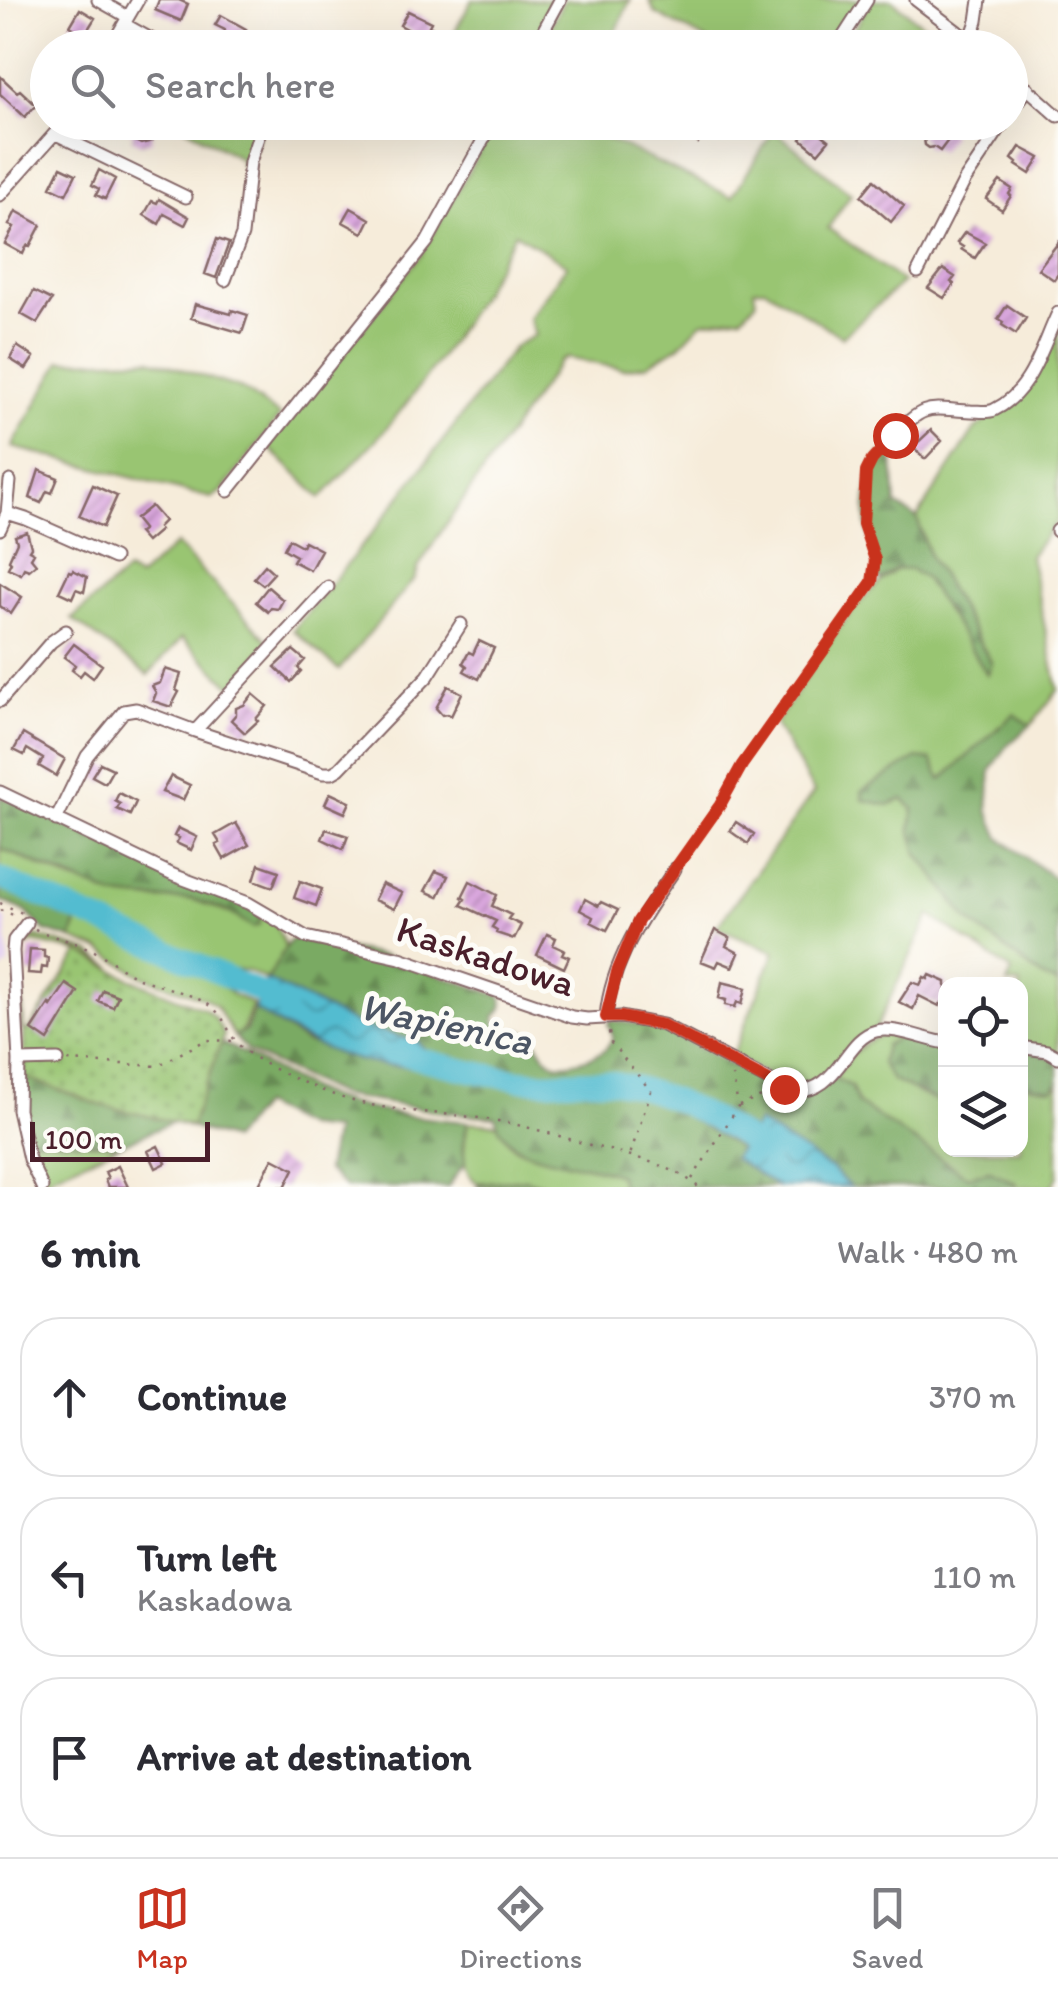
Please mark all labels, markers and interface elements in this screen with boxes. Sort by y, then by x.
search box [30,30,1028,140]
icon: search [65,58,120,113]
text: Search here [145,62,336,108]
route start [873,413,919,459]
street label: Kaskadowa [391,906,581,1006]
map controls [938,977,1028,1157]
button: locate [938,977,1028,1067]
water label: Wapienica [356,981,538,1065]
route end [762,1067,808,1113]
button: layers [938,1067,1028,1157]
scale bar [30,1117,210,1162]
text: 100 m [45,1122,122,1156]
text: 6 min [40,1227,140,1278]
text: Walk · 480 m [837,1233,1018,1271]
icon: ahead [42,1370,97,1425]
text: Continue [137,1374,287,1420]
text: 370 m [929,1378,1016,1416]
text: Turn left [137,1535,277,1581]
icon: left [42,1550,97,1605]
text: 110 m [932,1558,1016,1596]
text: Kaskadowa [137,1581,292,1619]
icon: arrive [42,1730,97,1785]
text: Arrive at destination [137,1734,472,1780]
tab: Map [135,1881,190,1975]
tab: Directions [459,1881,582,1975]
tab: Saved [852,1881,923,1975]

